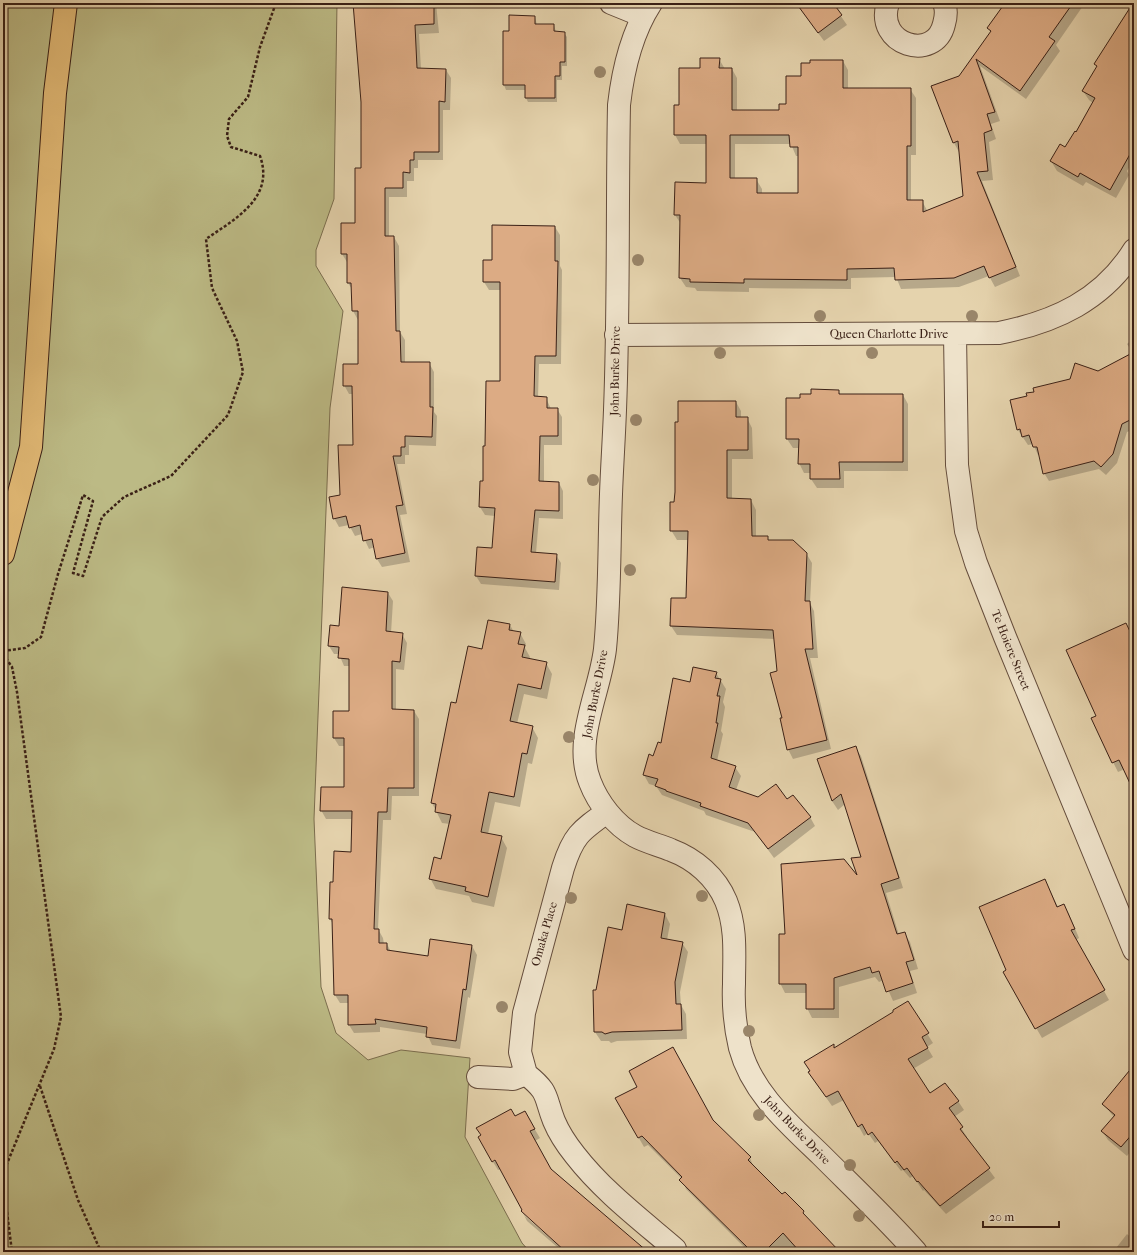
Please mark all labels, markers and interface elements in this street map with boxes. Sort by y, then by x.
street label: John Burke Drive [607,326,623,417]
street label: Queen Charlotte Drive [830,327,948,341]
street label: Te Hoiere Street [988,608,1034,693]
street label: John Burke Drive [579,648,610,740]
street label: Omaka Place [528,900,560,968]
street label: John Burke Drive [760,1092,833,1167]
scale bar [983,1203,1059,1229]
text: 20 m [989,1210,1014,1224]

